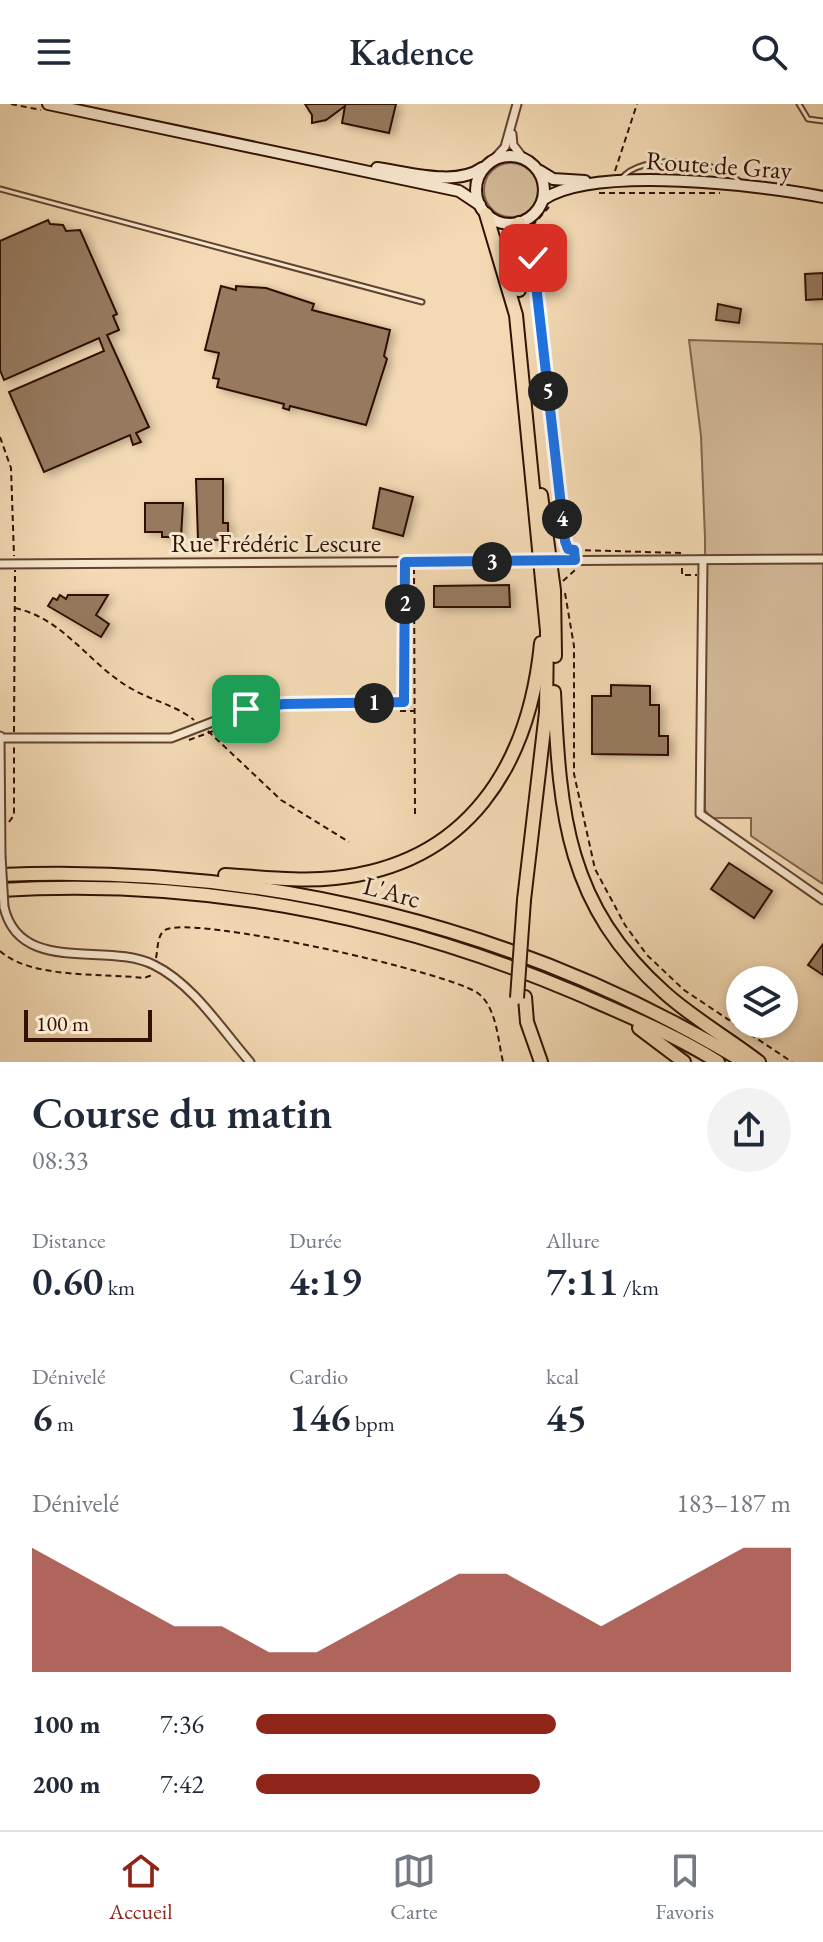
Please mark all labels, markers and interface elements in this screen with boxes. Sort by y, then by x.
text: Kadence [349,29,474,76]
icon: menu [32,30,76,74]
icon: search [747,30,791,74]
street label: Route de Gray [645,143,794,187]
pin [499,224,567,292]
icon: check [511,236,555,280]
pin: 5 [528,371,568,411]
text: 5 [542,376,554,405]
pin: 4 [542,499,582,539]
text: 4 [556,504,568,533]
street label: Rue Frédéric Lescure [171,526,381,560]
pin: 3 [472,542,512,582]
text: 3 [486,547,498,576]
pin: 2 [385,584,425,624]
text: 2 [399,589,411,618]
pin [212,675,280,743]
pin: 1 [354,683,394,723]
icon: arrive [224,687,268,731]
text: 1 [368,688,380,717]
street label: L'Arc [360,868,424,916]
map controls [726,966,798,1038]
button: layers [726,966,798,1038]
scale bar [24,1006,152,1042]
text: 100 m [36,1009,89,1038]
text: Course du matin [32,1084,333,1141]
button: share [707,1088,791,1172]
text: 08:33 [32,1143,88,1177]
text: Distance [32,1226,105,1255]
text: Durée [289,1226,341,1255]
text: Allure [546,1226,599,1255]
text: 0.60 [32,1255,103,1307]
text: 4:19 [289,1255,361,1307]
text: 7:11 [546,1255,618,1307]
text: km [103,1273,135,1302]
text: /km [618,1273,659,1302]
text: Dénivelé [32,1362,106,1391]
text: Cardio [289,1362,348,1391]
text: kcal [546,1362,579,1391]
text: 6 [32,1391,53,1443]
text: 146 [289,1391,351,1443]
text: 45 [546,1391,587,1443]
text: m [53,1409,74,1438]
text: bpm [351,1409,395,1438]
text: Dénivelé [32,1486,119,1520]
text: 183–187 m [676,1486,791,1520]
text: 100 m [32,1707,100,1741]
text: 7:36 [160,1707,204,1741]
text: 200 m [32,1767,100,1801]
text: 7:42 [160,1767,204,1801]
tab: Accueil [109,1849,172,1926]
tab: Carte [390,1849,438,1926]
tab: Favoris [655,1849,714,1926]

